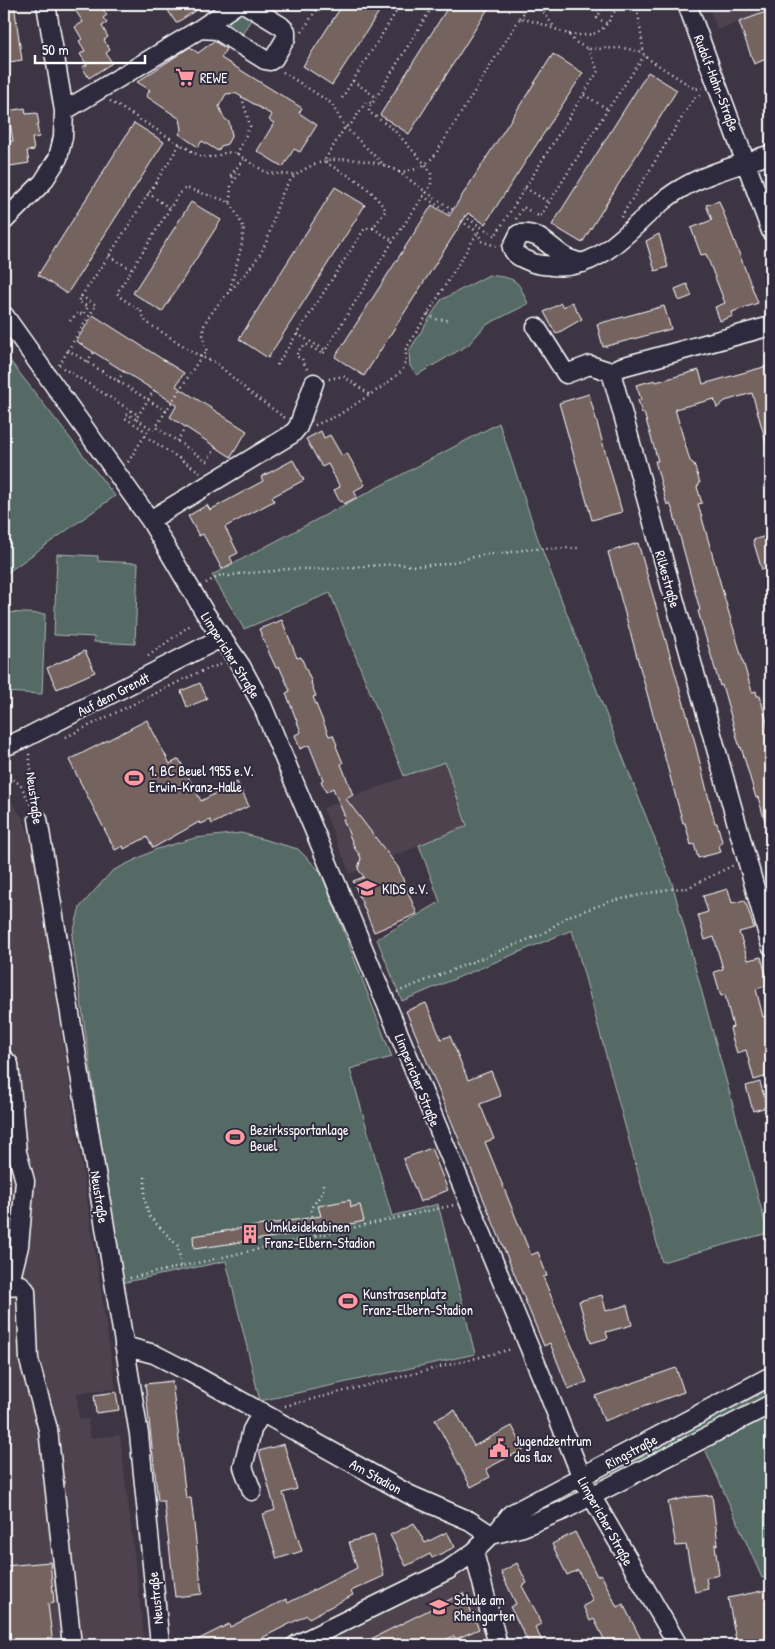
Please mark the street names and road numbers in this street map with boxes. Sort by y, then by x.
street label: Rudolf-Hahn-Straße [689,32,744,135]
street label: Rilkestraße [650,548,685,610]
street label: Limpericher Straße [196,608,265,703]
street label: Auf dem Grendt [74,668,153,720]
street label: Neustraße [21,771,48,826]
street label: Limpericher Straße [390,1031,445,1130]
street label: Neustraße [86,1169,114,1225]
street label: Ringstraße [602,1429,661,1473]
street label: Am Stadion [347,1454,405,1498]
street label: Limpericher Straße [573,1473,638,1570]
street label: Neustraße [143,1570,168,1625]

